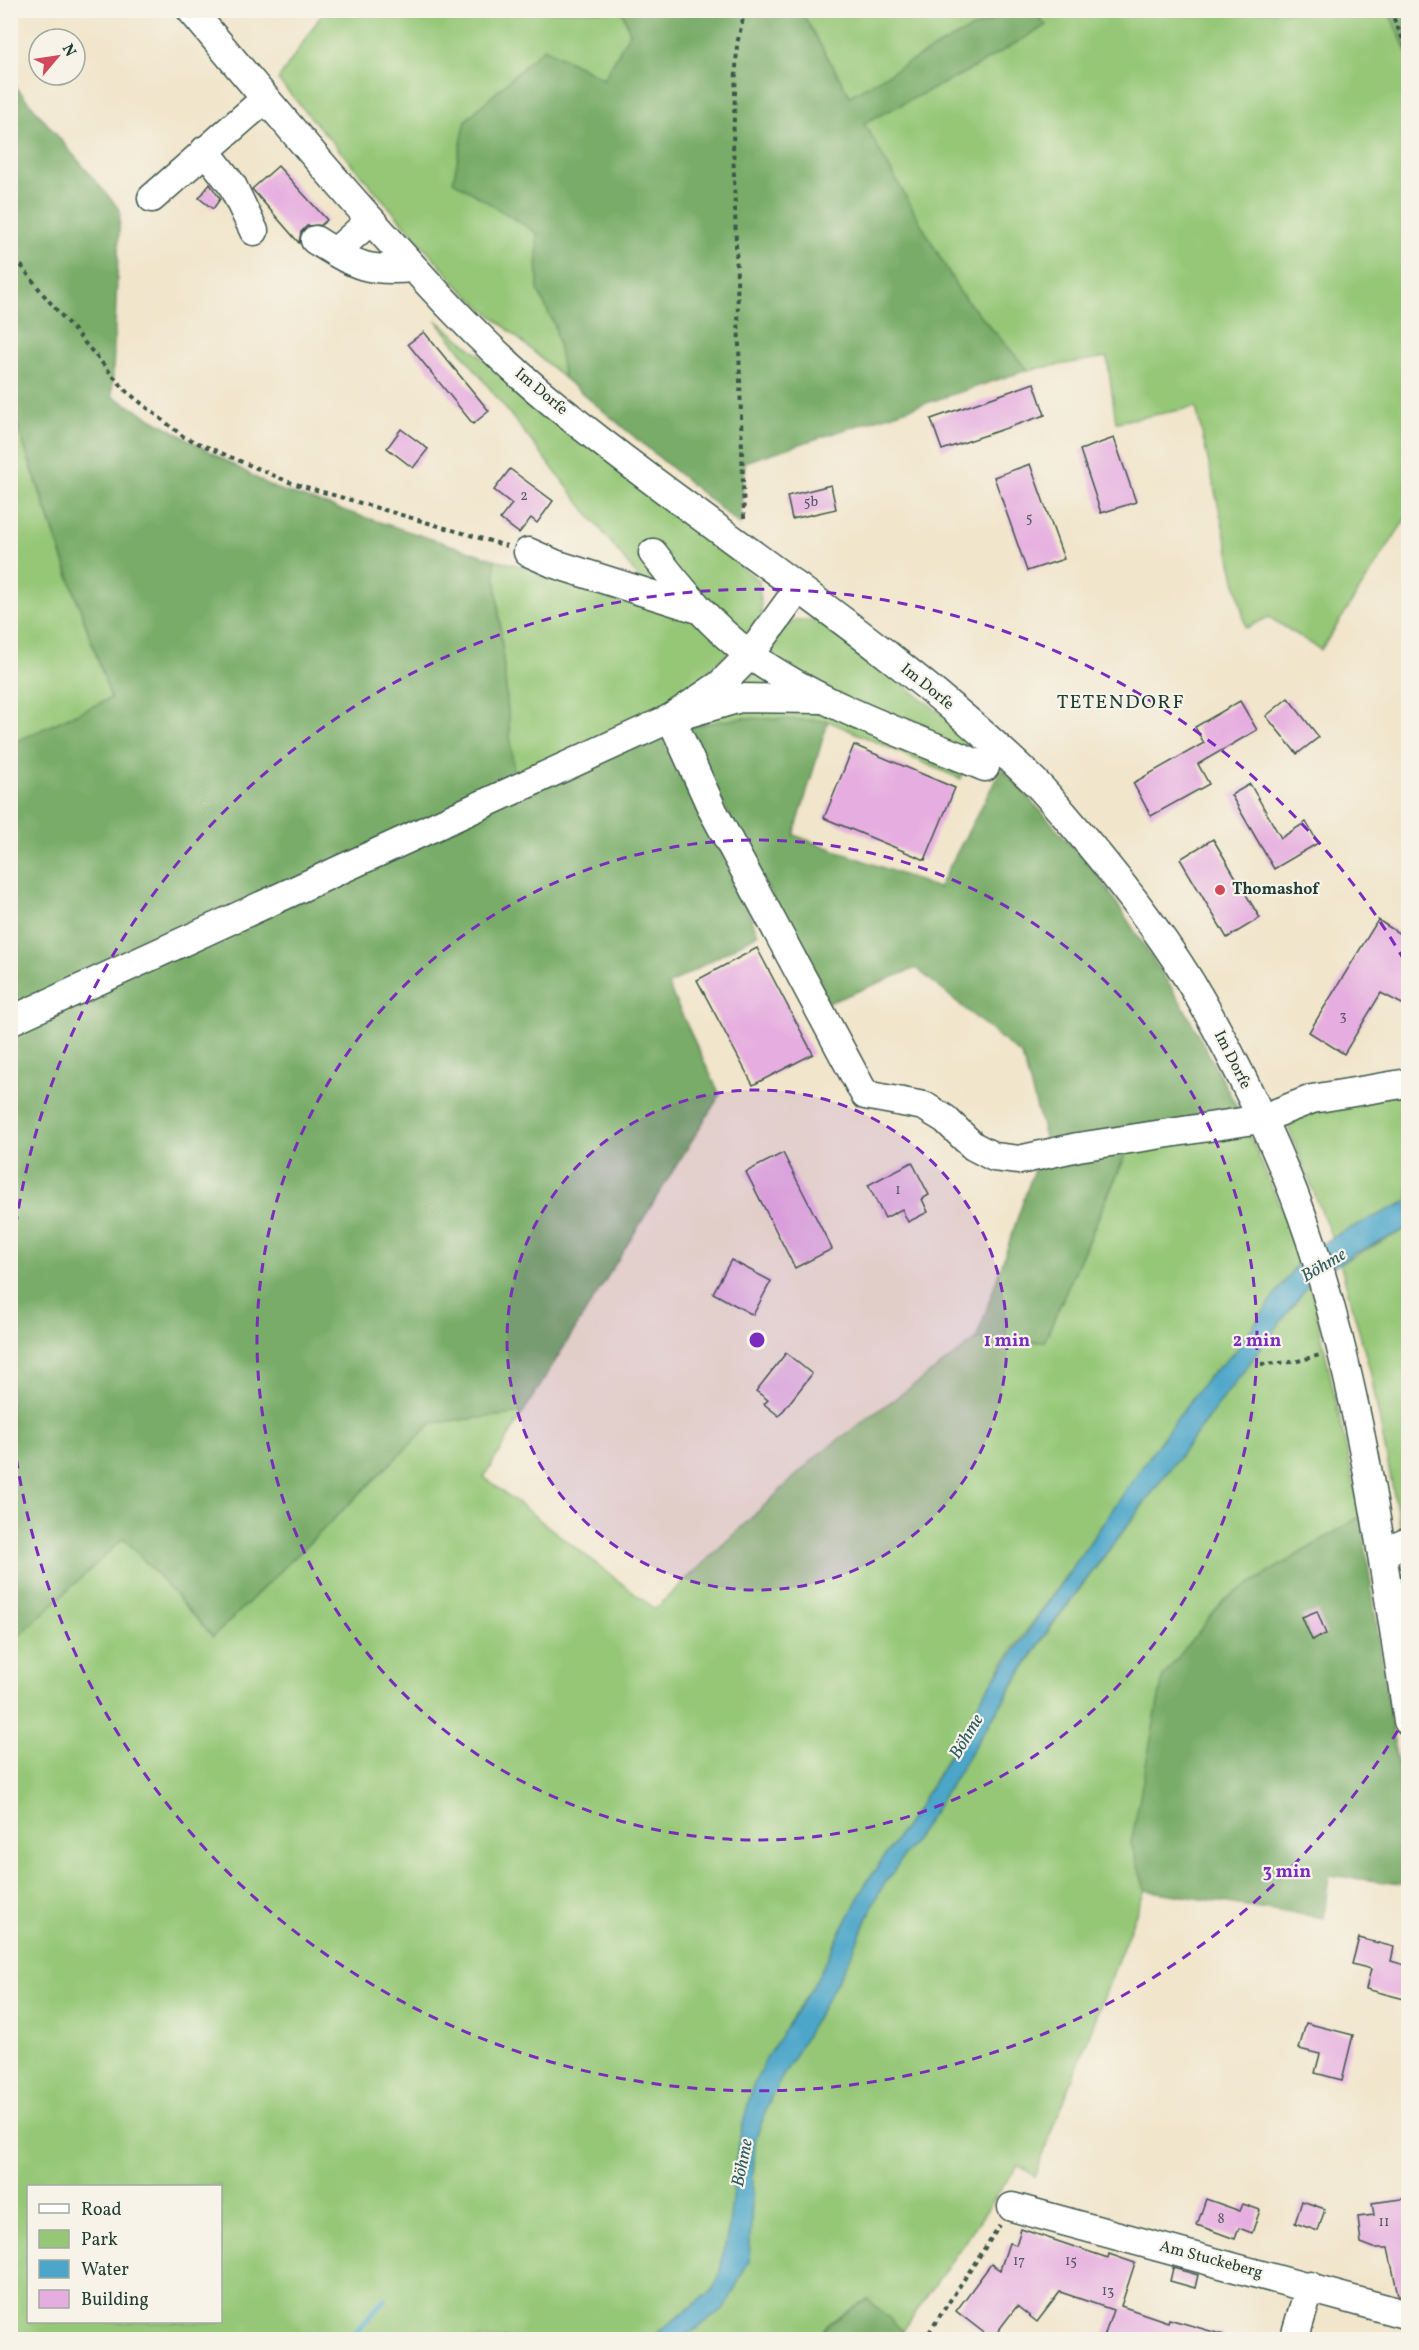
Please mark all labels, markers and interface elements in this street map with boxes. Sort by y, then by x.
north arrow [27,27,87,87]
text: N [56,40,81,61]
street label: Im Dorfe [510,363,572,421]
house number: 2 [520,487,528,506]
house number: 5b [804,493,819,512]
house number: 5 [1026,509,1032,528]
street label: Im Dorfe [896,659,958,715]
district label: TETENDORF [1057,689,1185,717]
place label: Thomashof [1232,879,1320,901]
marker: Thomashof [1213,883,1227,897]
house number: 3 [1339,1007,1347,1026]
street label: Im Dorfe [1208,1027,1256,1093]
house number: 1 [895,1181,901,1200]
water label: Böhme [1297,1243,1352,1289]
text: 1 min [984,1329,1030,1354]
text: 2 min [1233,1329,1281,1354]
centre of rings [747,1330,767,1350]
water label: Böhme [944,1709,990,1764]
text: 3 min [1263,1860,1311,1885]
water label: Böhme [726,2136,760,2189]
legend [27,2185,222,2323]
text: Road [81,2198,122,2223]
house number: 8 [1217,2210,1225,2229]
house number: 11 [1379,2213,1389,2232]
text: Park [81,2228,118,2253]
street label: Am Stuckeberg [1157,2236,1265,2284]
house number: 17 [1013,2252,1025,2271]
house number: 15 [1065,2252,1077,2271]
text: Water [81,2258,129,2283]
house number: 13 [1102,2282,1114,2301]
text: Building [81,2288,149,2313]

